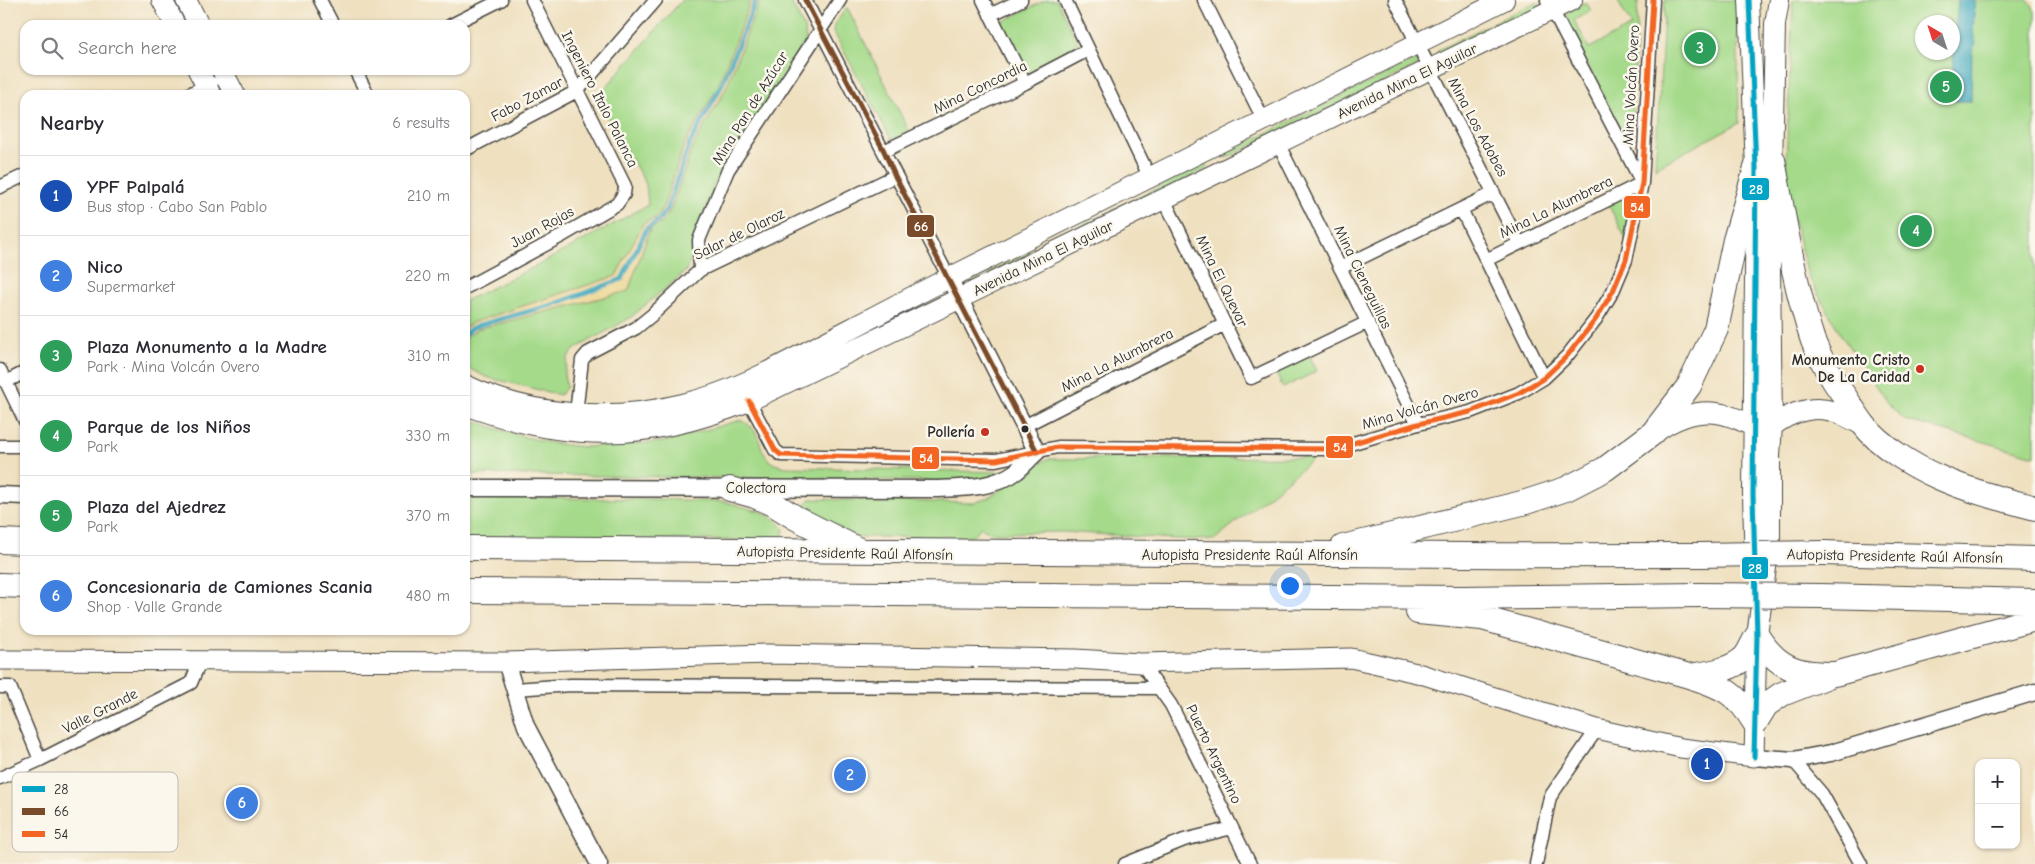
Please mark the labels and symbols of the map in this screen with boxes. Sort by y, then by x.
north arrow [1915,15,1960,60]
street label: Mina Volcán Overo [1619,24,1643,146]
street label: Ingeniero Italo Palanca [558,28,642,170]
pin: 3 [1684,29,1716,67]
street label: Avenida Mina El Aguilar [1334,39,1480,123]
street label: Mina Pan de Azúcar [708,48,792,168]
street label: Mina Concordia [930,57,1030,117]
pin: 5 [1930,68,1962,106]
street label: Fabo Zamar [488,72,566,126]
street label: Mina Los Adobes [1444,74,1512,180]
street label: Mina La Alumbrera [1496,172,1616,242]
line badge: 28 [1741,177,1770,201]
text: 28 [1749,181,1763,198]
line badge: 54 [1623,195,1651,219]
text: 54 [1630,199,1644,216]
street label: Juan Rojas [507,202,577,252]
street label: Salar de Olaroz [691,204,788,264]
pin: 4 [1900,212,1932,250]
line badge: 66 [906,214,935,238]
street label: Avenida Mina El Aguilar [970,216,1116,300]
text: 66 [914,218,928,235]
street label: Mina Cieneguillas [1330,222,1396,332]
street label: Mina El Quevar [1192,232,1252,330]
street label: Mina La Alumbrera [1058,324,1176,396]
place label: Monumento Cristo De La Caridad [1792,351,1910,386]
marker: Monumento Cristo De La Caridad [1914,363,1926,375]
street label: Mina Volcán Overo [1360,383,1480,433]
place label: Pollería [927,423,975,441]
unlabelled marker [1020,424,1030,434]
marker: Pollería [979,426,991,438]
line badge: 54 [1325,435,1354,459]
text: 54 [1333,439,1347,456]
line badge: 54 [911,446,940,470]
text: 54 [919,450,933,467]
street label: Colectora [726,479,786,497]
street label: Autopista Presidente Raúl Alfonsín [737,542,953,564]
street label: Autopista Presidente Raúl Alfonsín [1787,545,2003,567]
street label: Autopista Presidente Raúl Alfonsín [1142,546,1358,564]
line badge: 28 [1741,556,1769,580]
text: 28 [1748,560,1762,577]
your location [1277,573,1303,599]
street label: Valle Grande [59,684,141,738]
street label: Puerto Argentino [1182,701,1246,807]
pin: 1 [1691,745,1723,783]
pin: 2 [834,756,866,794]
legend [12,772,178,852]
text: 28 [54,781,69,798]
pin: 6 [226,784,258,822]
text: 66 [54,803,69,820]
text: 54 [54,826,69,843]

